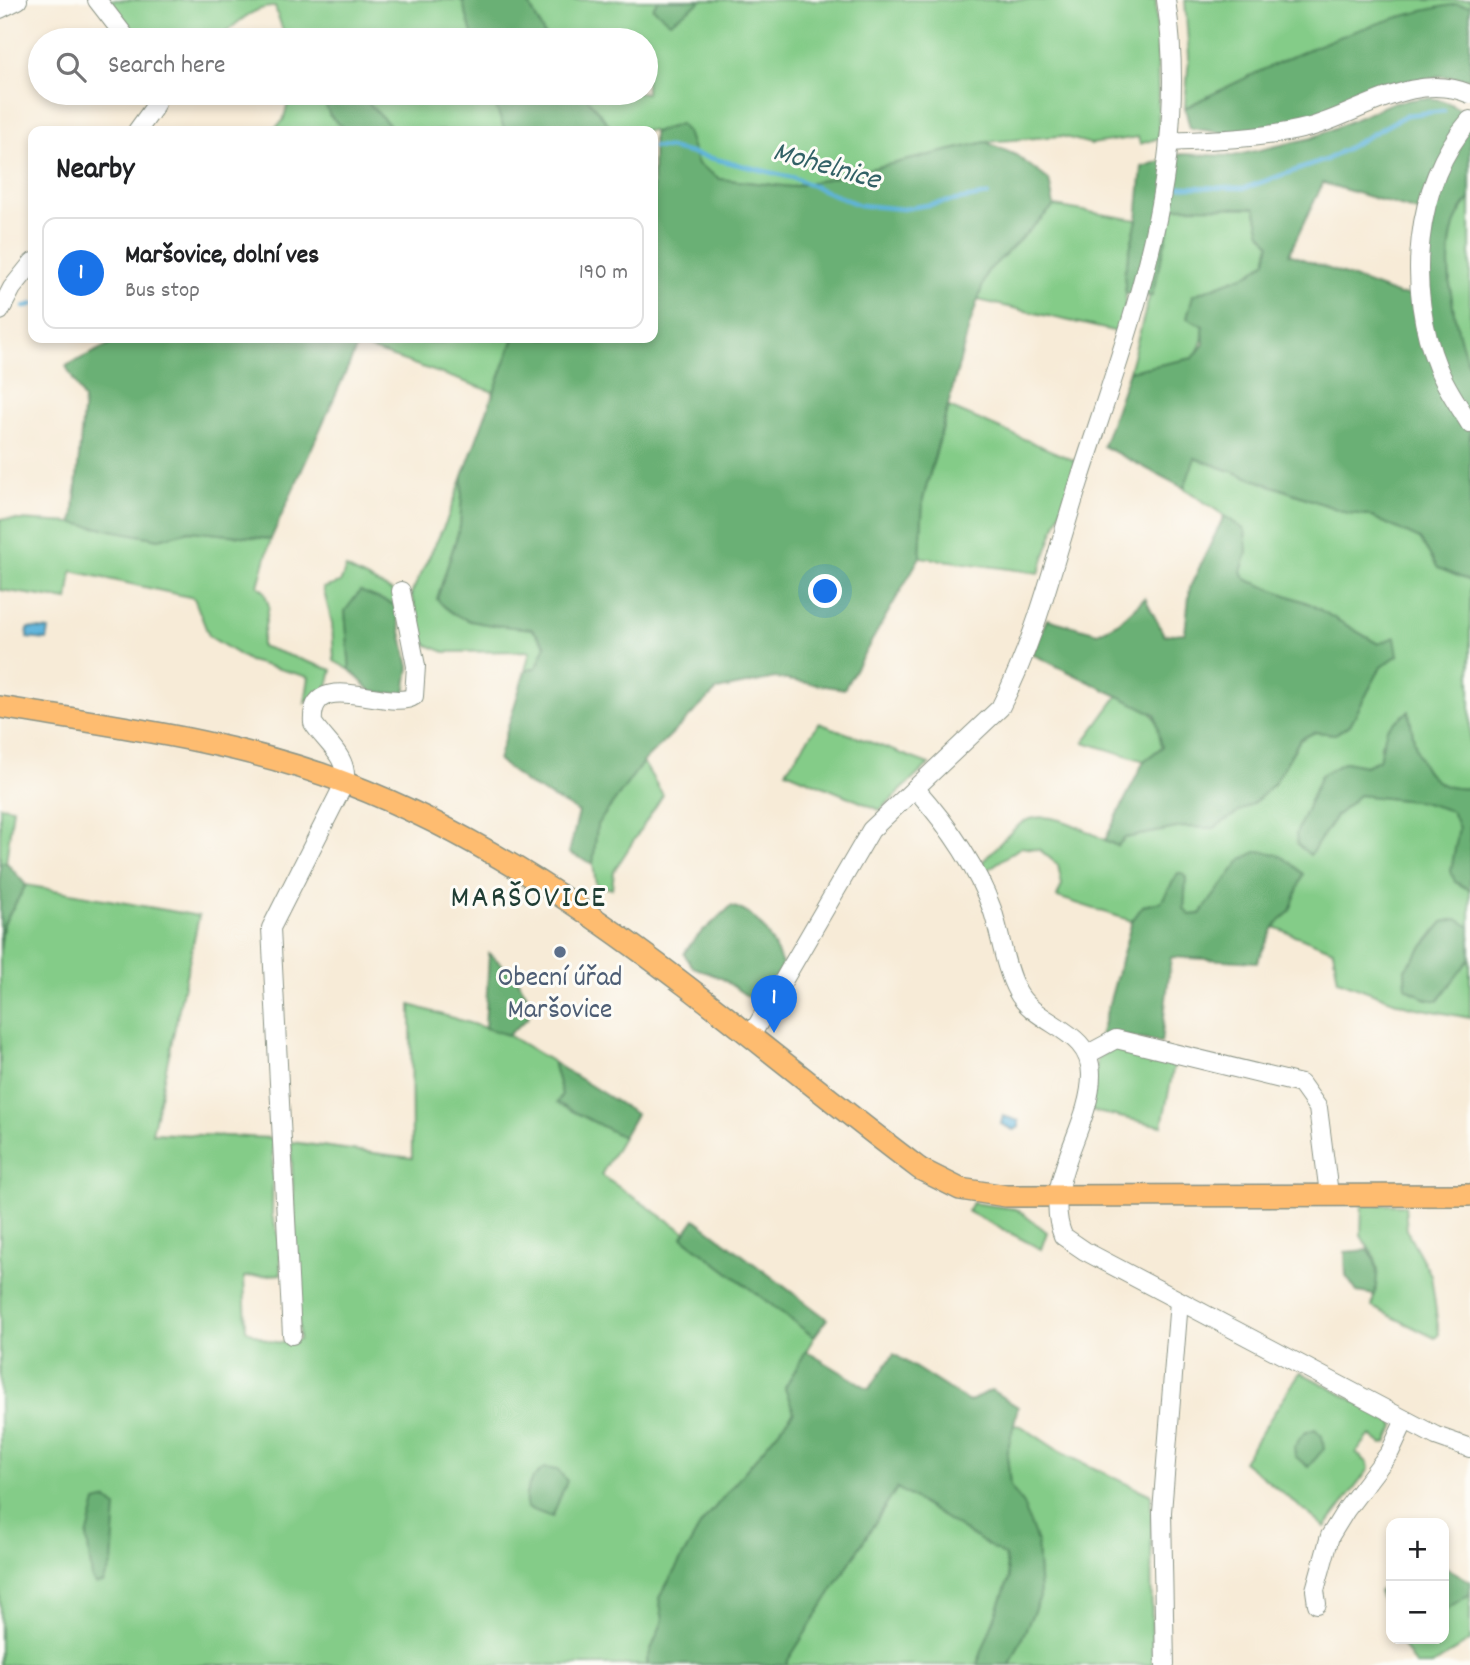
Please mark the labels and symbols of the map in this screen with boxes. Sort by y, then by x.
water label: Mohelnice [767,132,886,204]
your location [808,574,842,608]
district label: MARŠOVICE [451,877,607,923]
marker: Obecní úřad Maršovice [552,944,568,960]
place label: Obecní úřad Maršovice [498,960,622,1032]
pin: 1 [751,975,797,1033]

